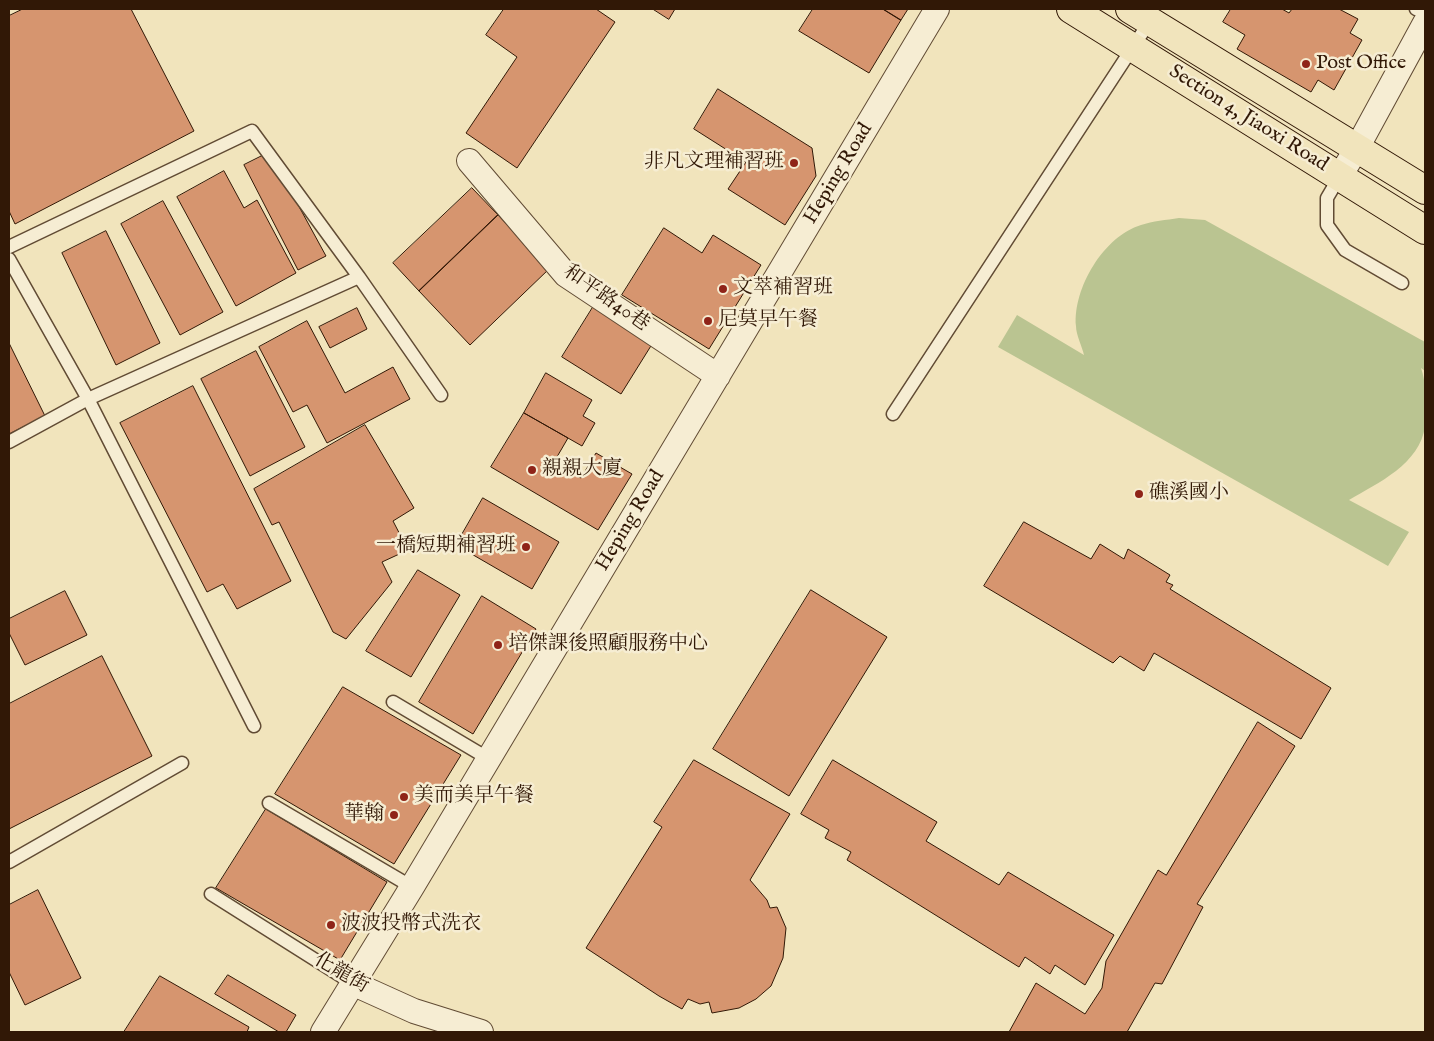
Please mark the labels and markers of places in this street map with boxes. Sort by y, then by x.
place label: Post Office [1316,52,1406,76]
marker: Post Office [1300,58,1312,70]
place label: 非凡文理補習班 [644,151,784,175]
marker: 非凡文理補習班 [788,157,800,169]
place label: 文萃補習班 [733,277,833,301]
marker: 文萃補習班 [717,283,729,295]
place label: 尼莫早午餐 [718,309,818,333]
marker: 尼莫早午餐 [702,315,714,327]
place label: 親親大廈 [542,458,622,482]
marker: 親親大廈 [526,464,538,476]
place label: 礁溪國小 [1149,482,1229,506]
marker: 礁溪國小 [1133,488,1145,500]
place label: 一橋短期補習班 [376,535,516,559]
marker: 一橋短期補習班 [520,541,532,553]
place label: 培傑課後照顧服務中心 [508,633,708,657]
marker: 培傑課後照顧服務中心 [492,639,504,651]
place label: 美而美早午餐 [414,785,534,809]
marker: 美而美早午餐 [398,791,410,803]
place label: 華翰 [344,803,384,827]
marker: 華翰 [388,809,400,821]
place label: 波波投幣式洗衣 [341,913,481,937]
marker: 波波投幣式洗衣 [325,919,337,931]

